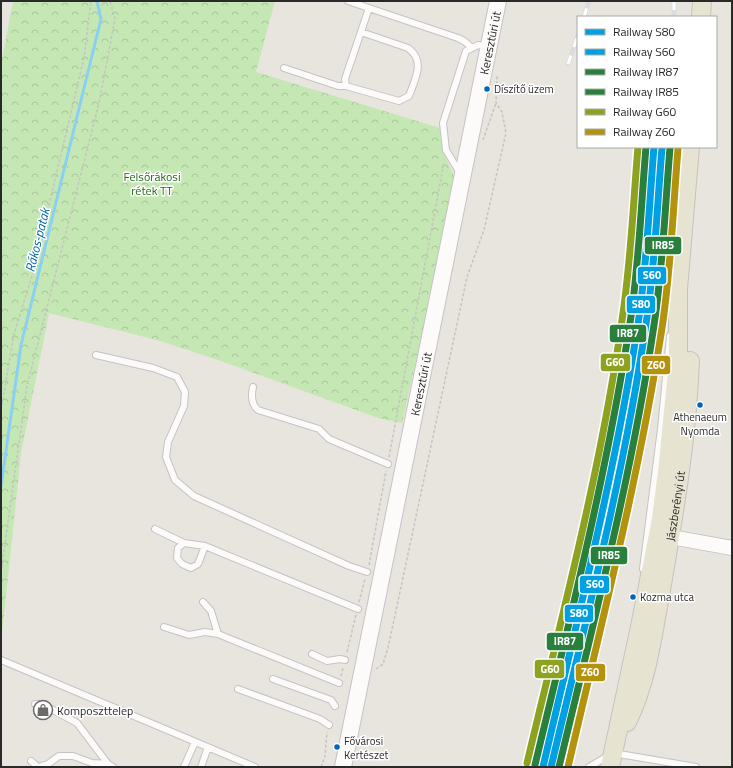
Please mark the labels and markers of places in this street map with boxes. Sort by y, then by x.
place label: Díszítő üzem [494,81,554,97]
marker: Díszítő üzem [482,84,492,94]
marker: Athenaeum Nyomda [695,400,705,410]
place label: Athenaeum Nyomda [673,409,727,439]
place label: Kozma utca [640,589,694,605]
marker: Kozma utca [628,592,638,602]
shop icon: Komposzttelep [32,699,54,721]
place label: Komposzttelep [57,701,133,720]
place label: Fővárosi Kertészet [344,733,388,763]
marker: Fővárosi Kertészet [332,742,342,752]

